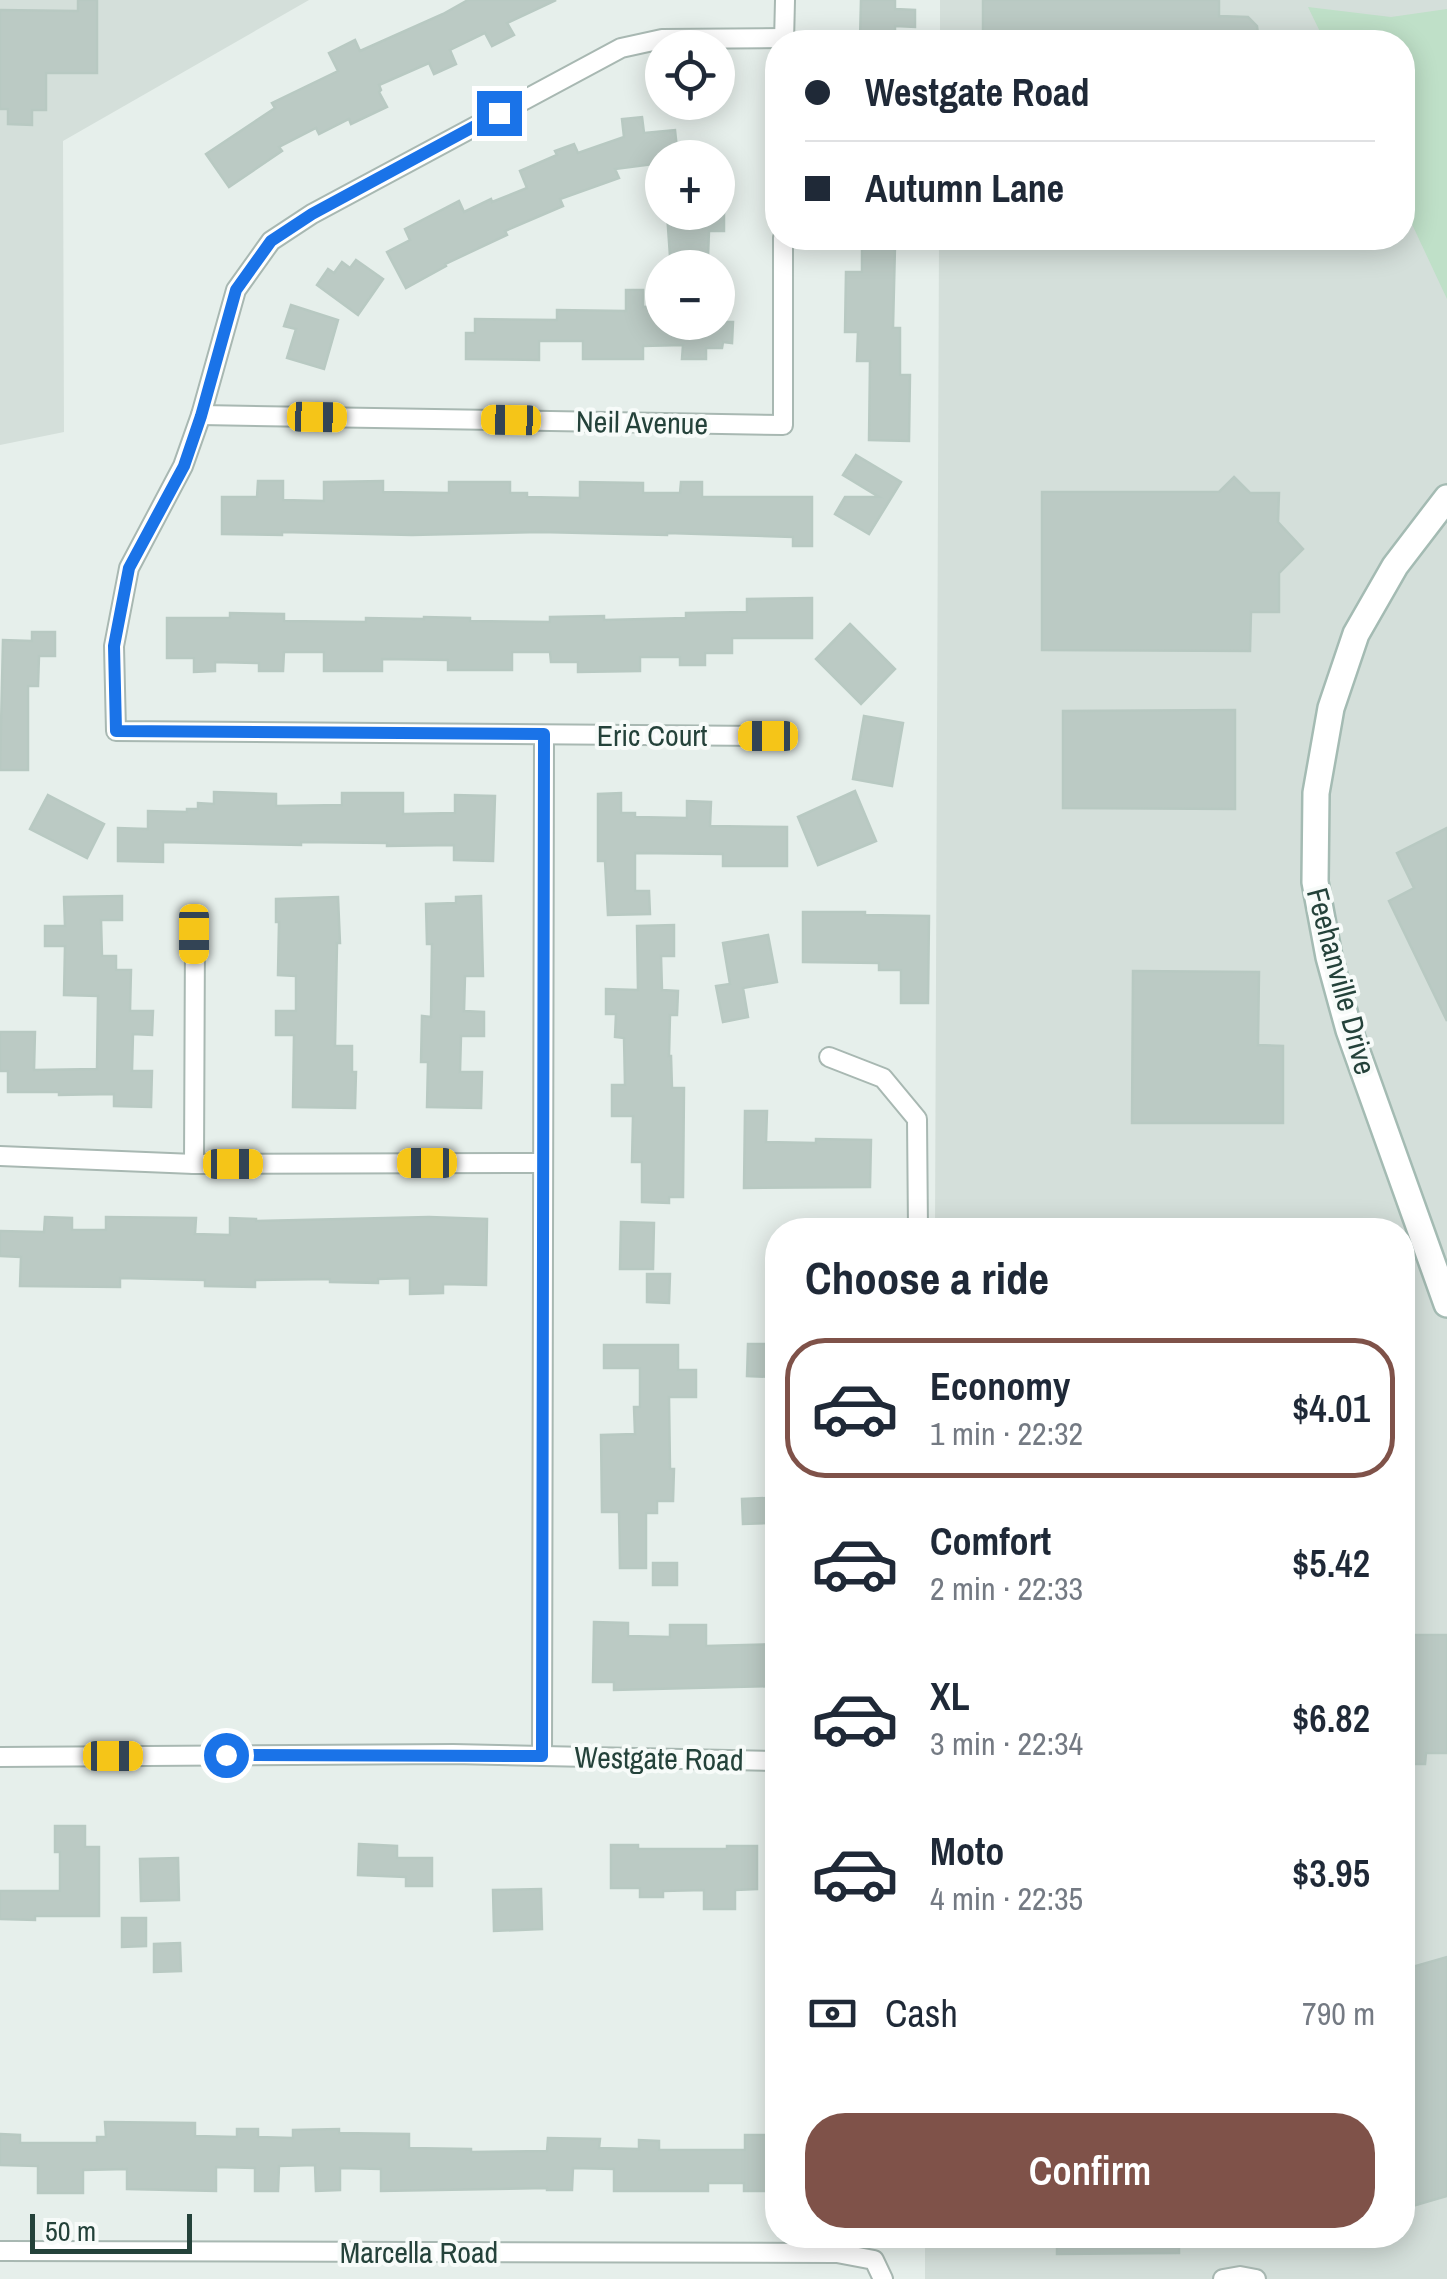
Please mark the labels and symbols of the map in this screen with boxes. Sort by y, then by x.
route end [477,91,522,136]
car [287,401,347,433]
street label: Neil Avenue [576,401,708,443]
car [481,404,541,436]
street label: Eric Court [597,715,708,755]
car [738,721,798,751]
street label: Feehanville Drive [1298,883,1386,1079]
car [179,904,209,964]
car [397,1148,457,1178]
car [203,1149,263,1179]
route start [204,1733,249,1778]
street label: Westgate Road [574,1737,744,1779]
car [83,1741,143,1771]
scale bar [30,2209,192,2254]
street label: Marcella Road [340,2232,498,2272]

